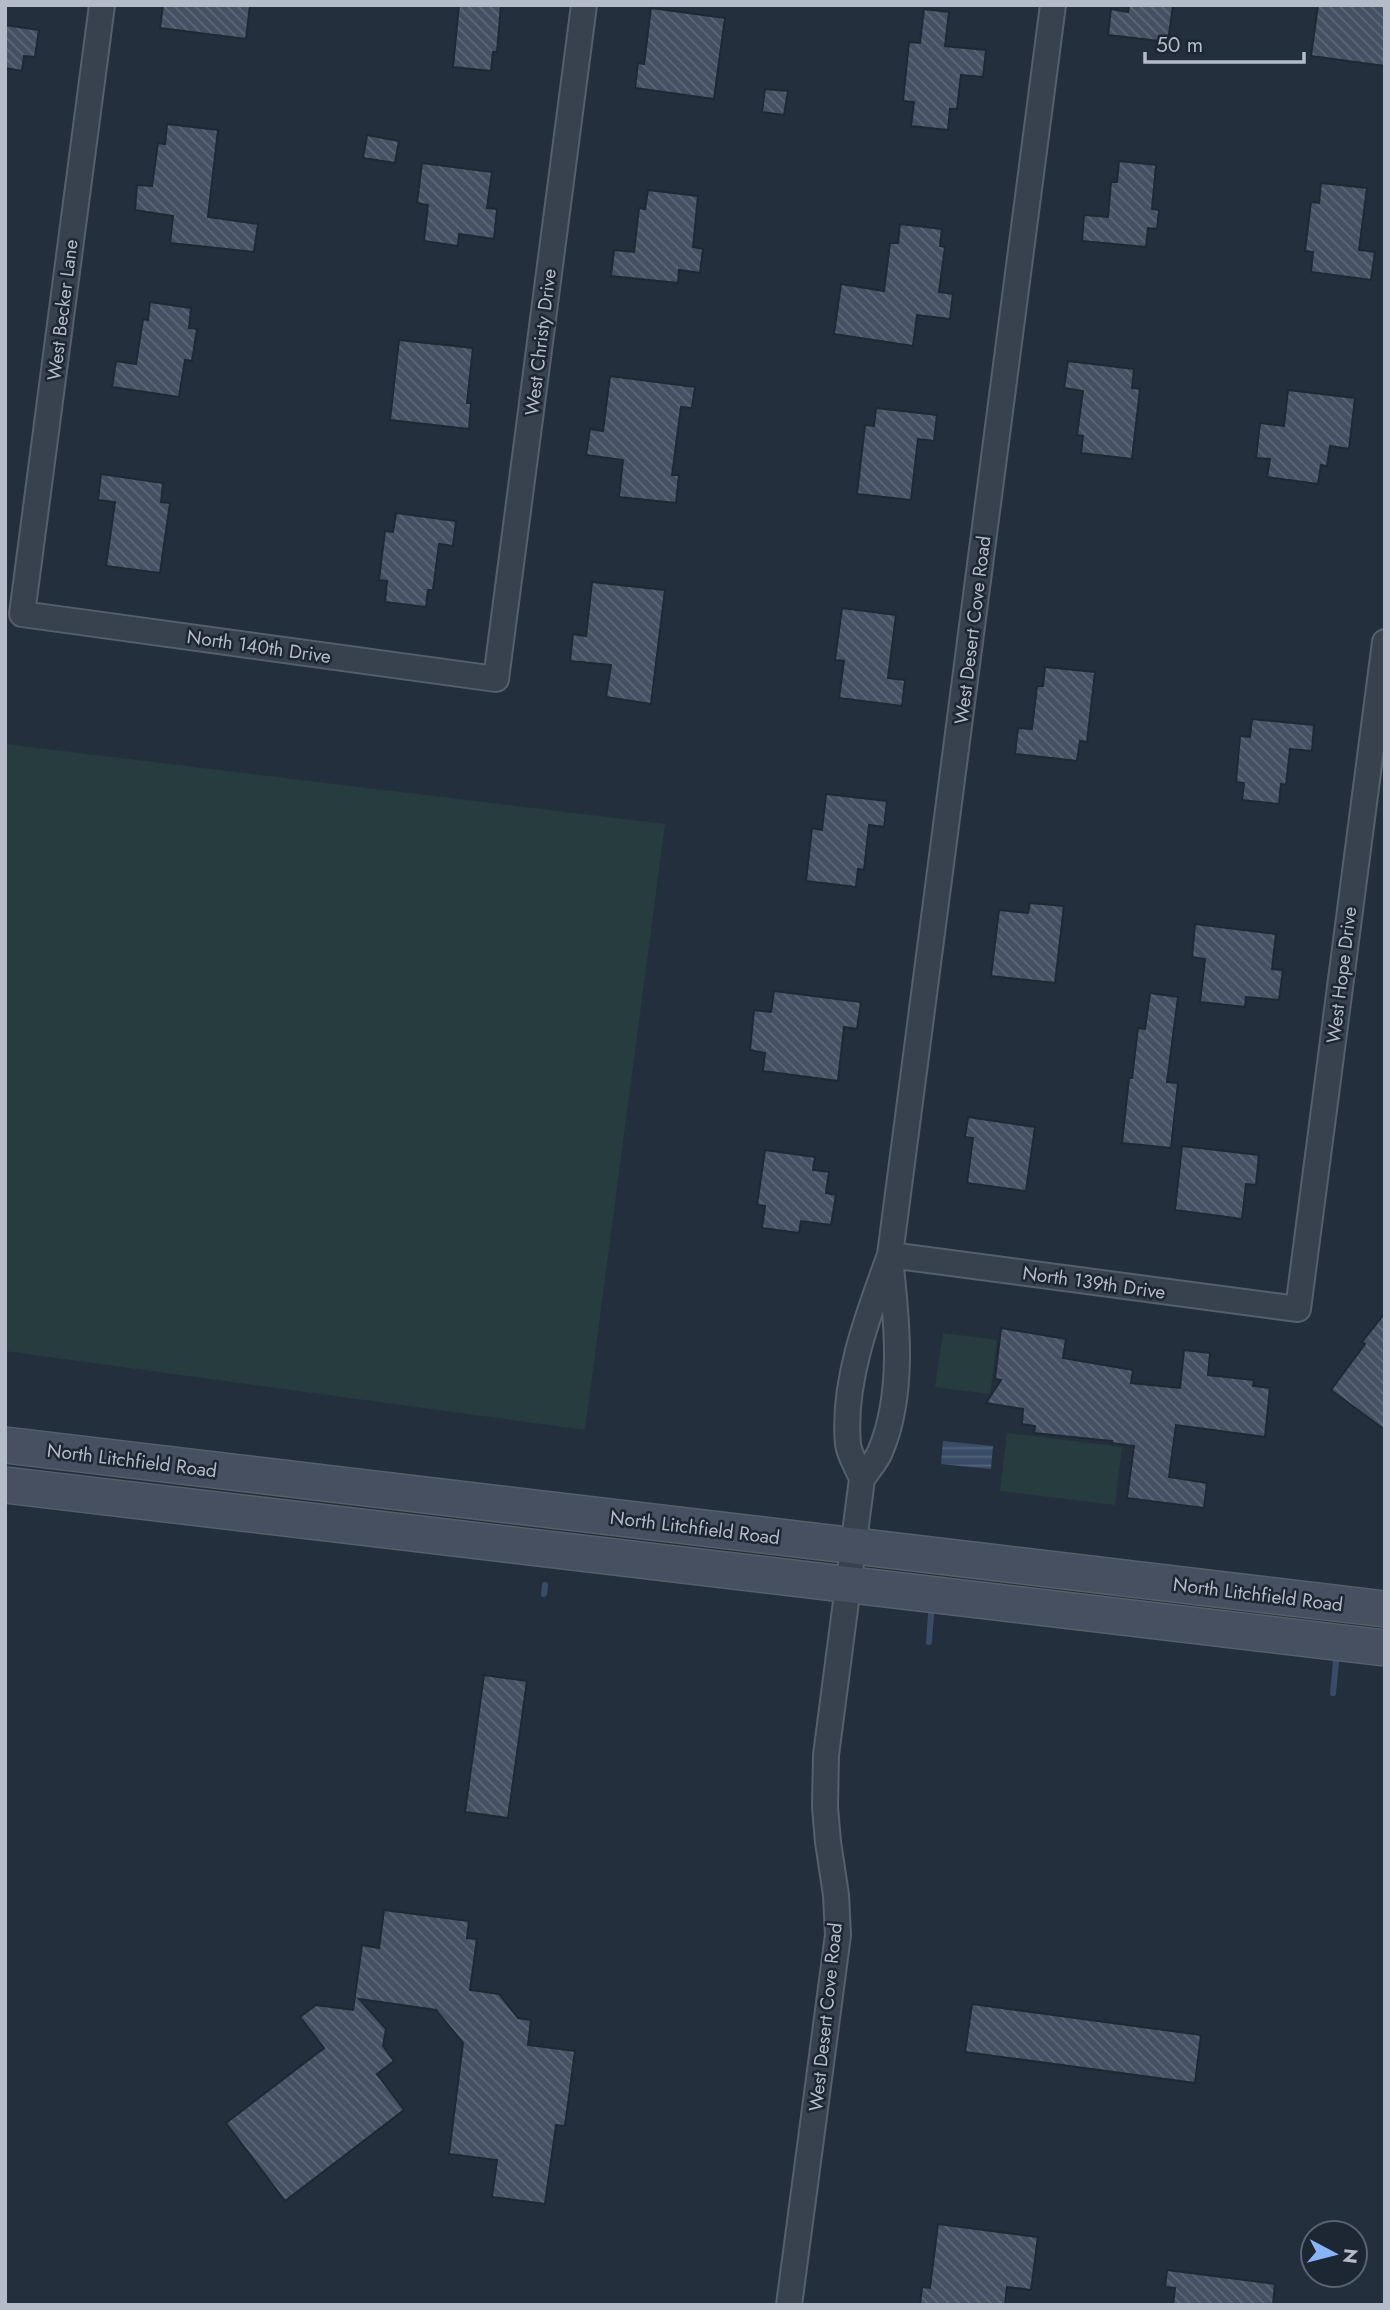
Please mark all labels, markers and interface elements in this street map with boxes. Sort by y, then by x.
scale bar [1145,21,1304,65]
text: 50 m [1156,30,1203,60]
street label: West Becker Lane [40,238,85,382]
street label: West Christy Drive [518,267,563,417]
street label: West Desert Cove Road [948,534,997,726]
street label: North 140th Drive [185,623,333,670]
street label: West Hope Drive [1320,905,1363,1045]
street label: North 139th Drive [1021,1259,1167,1306]
street label: North Litchfield Road [45,1437,218,1484]
street label: North Litchfield Road [608,1504,781,1551]
street label: North Litchfield Road [1171,1571,1344,1618]
street label: West Desert Cove Road [802,1921,849,2113]
north arrow [1299,2219,1369,2289]
text: N [1336,2247,1365,2265]

